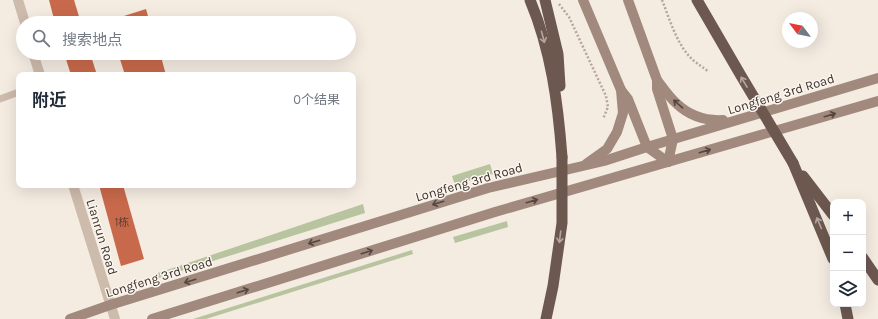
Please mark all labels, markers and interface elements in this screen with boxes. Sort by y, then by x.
north arrow [782,12,818,48]
search box [16,16,356,60]
icon: search [30,27,52,49]
one-way arrow [540,30,547,43]
text: 搜索地点 [62,31,122,49]
street label: Longfeng 3rd Road [726,71,836,117]
one-way arrow [740,76,748,88]
text: 附近 [32,90,66,110]
text: 0个结果 [293,92,340,107]
one-way arrow [673,99,683,108]
one-way arrow [823,111,836,118]
one-way arrow [698,147,711,154]
street label: Longfeng 3rd Road [414,160,524,204]
street label: Lianrun Road [83,197,121,277]
one-way arrow [526,197,539,204]
map controls [830,199,866,307]
button: + [830,199,866,235]
one-way arrow [431,200,444,207]
house number: 1栋 [115,216,129,229]
one-way arrow [814,218,822,230]
one-way arrow [557,230,564,243]
button: − [830,235,866,271]
one-way arrow [307,239,320,246]
one-way arrow [360,248,373,255]
street label: Longfeng 3rd Road [104,254,214,300]
button: layers [830,271,866,307]
one-way arrow [183,278,196,285]
one-way arrow [236,287,249,294]

